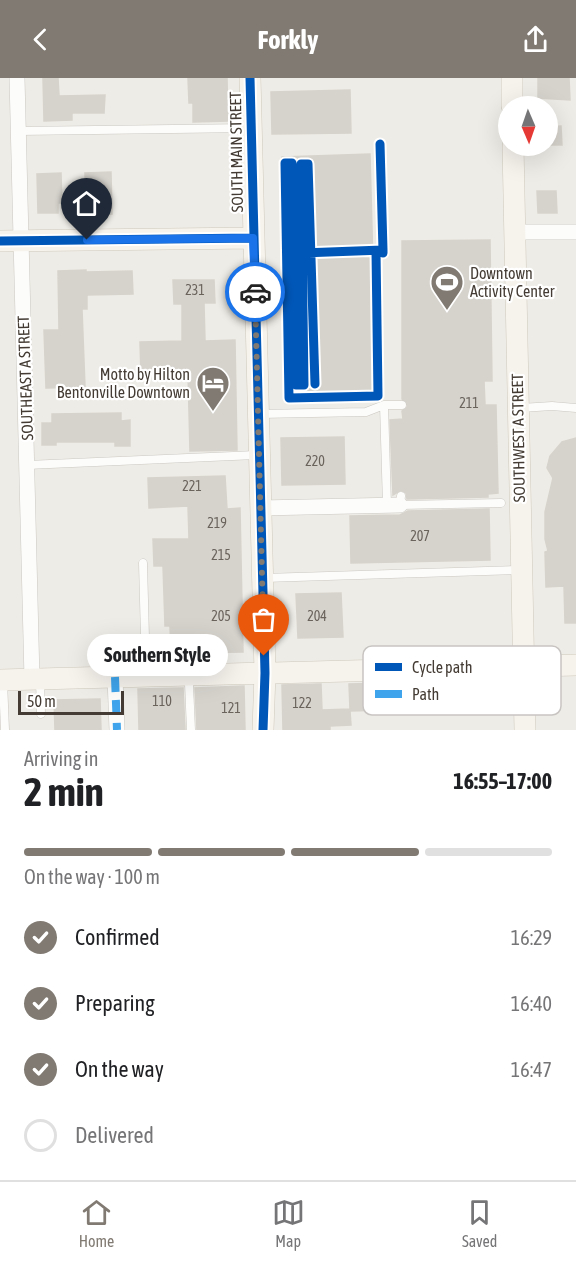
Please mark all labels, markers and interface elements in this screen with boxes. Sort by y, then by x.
icon: back [24,23,57,56]
icon: share [519,23,552,56]
text: Forkly [258,24,318,55]
street label: SOUTH MAIN STREET [226,92,246,212]
north arrow [498,96,558,156]
map controls [498,96,558,156]
pin [61,178,112,240]
icon: home [70,187,103,220]
courier [225,262,285,322]
sports icon: Downtown Activity Center [429,264,465,311]
place label: Downtown Activity Center [470,264,555,301]
icon: car [239,276,272,309]
house number: 231 [185,282,205,298]
street label: SOUTHEAST A STREET [14,315,36,441]
place label: Motto by Hilton Bentonville Downtown [57,365,190,401]
hotel icon: Motto by Hilton Bentonville Downtown [195,365,231,412]
street label: SOUTHWEST A STREET [508,374,528,502]
house number: 211 [459,395,479,411]
house number: 220 [305,453,325,469]
house number: 221 [182,478,202,494]
house number: 219 [207,515,227,531]
house number: 207 [410,528,430,544]
house number: 215 [211,547,231,563]
pin [238,594,289,656]
icon: bag [247,603,280,636]
house number: 205 [211,608,231,624]
house number: 204 [307,608,327,624]
callout: Southern Style [87,635,228,677]
text: Southern Style [104,643,211,666]
legend [363,646,561,715]
text: Cycle path [412,658,472,677]
text: Path [412,685,439,703]
scale bar [18,688,124,716]
text: 50 m [27,692,56,710]
house number: 110 [152,693,172,709]
house number: 122 [292,695,312,711]
house number: 121 [221,700,241,716]
text: Arriving in [24,747,98,770]
text: 16:55–17:00 [453,768,552,794]
text: 2 min [24,770,104,814]
text: On the way · 100 m [24,865,160,888]
icon: check [24,921,57,954]
text: Confirmed [75,924,160,950]
text: 16:29 [511,926,552,949]
icon: check [24,987,57,1020]
text: Preparing [75,990,155,1016]
text: 16:40 [511,992,552,1015]
icon: check [24,1053,57,1086]
text: On the way [75,1056,164,1082]
text: 16:47 [511,1058,552,1081]
text: Delivered [75,1122,154,1148]
tab: Home [79,1196,114,1250]
tab: Map [272,1196,305,1250]
tab: Saved [462,1196,497,1250]

